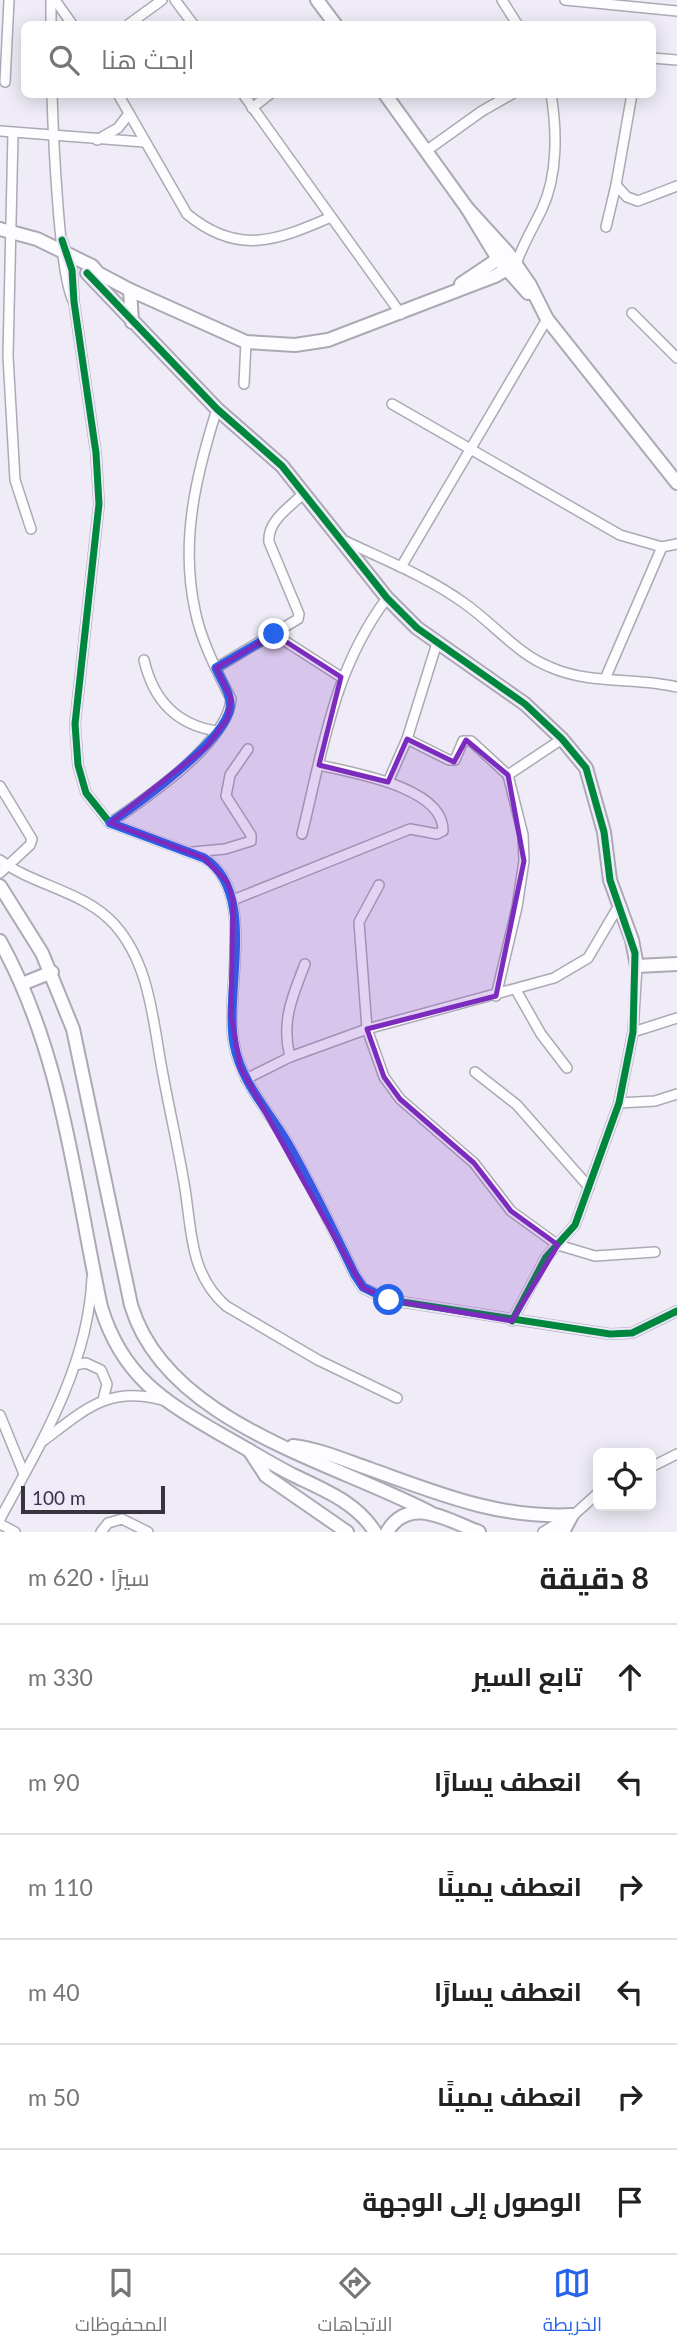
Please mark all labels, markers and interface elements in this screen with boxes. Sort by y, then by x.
search box [21,21,656,98]
icon: search [45,41,83,79]
text: ابحث هنا [101,43,195,75]
route end [258,618,289,649]
route start [373,1284,404,1315]
map controls [593,1448,656,1511]
button: locate [593,1448,656,1511]
scale bar [21,1483,164,1515]
text: 100 m [32,1486,86,1509]
text: 8 دقيقة [539,1559,649,1595]
text: سيرًا · 620 m [28,1563,149,1591]
icon: ahead [611,1658,649,1696]
text: تابع السير [472,1660,582,1692]
text: 330 m [28,1663,93,1691]
icon: left [611,1763,649,1801]
text: انعطف يسارًا [434,1765,582,1797]
text: 90 m [28,1768,80,1796]
icon: right [611,1868,649,1906]
text: انعطف يمينًا [437,1870,582,1902]
text: 110 m [28,1873,93,1901]
icon: left [611,1973,649,2011]
text: انعطف يسارًا [434,1975,582,2007]
text: 40 m [28,1978,80,2006]
icon: right [611,2078,649,2116]
text: انعطف يمينًا [437,2080,582,2112]
text: 50 m [28,2083,80,2111]
icon: arrive [611,2183,649,2221]
text: الوصول إلى الوجهة [362,2185,582,2217]
tab: المحفوظات [75,2264,168,2342]
tab: الاتجاهات [317,2264,393,2342]
tab: الخريطة [543,2264,602,2342]

